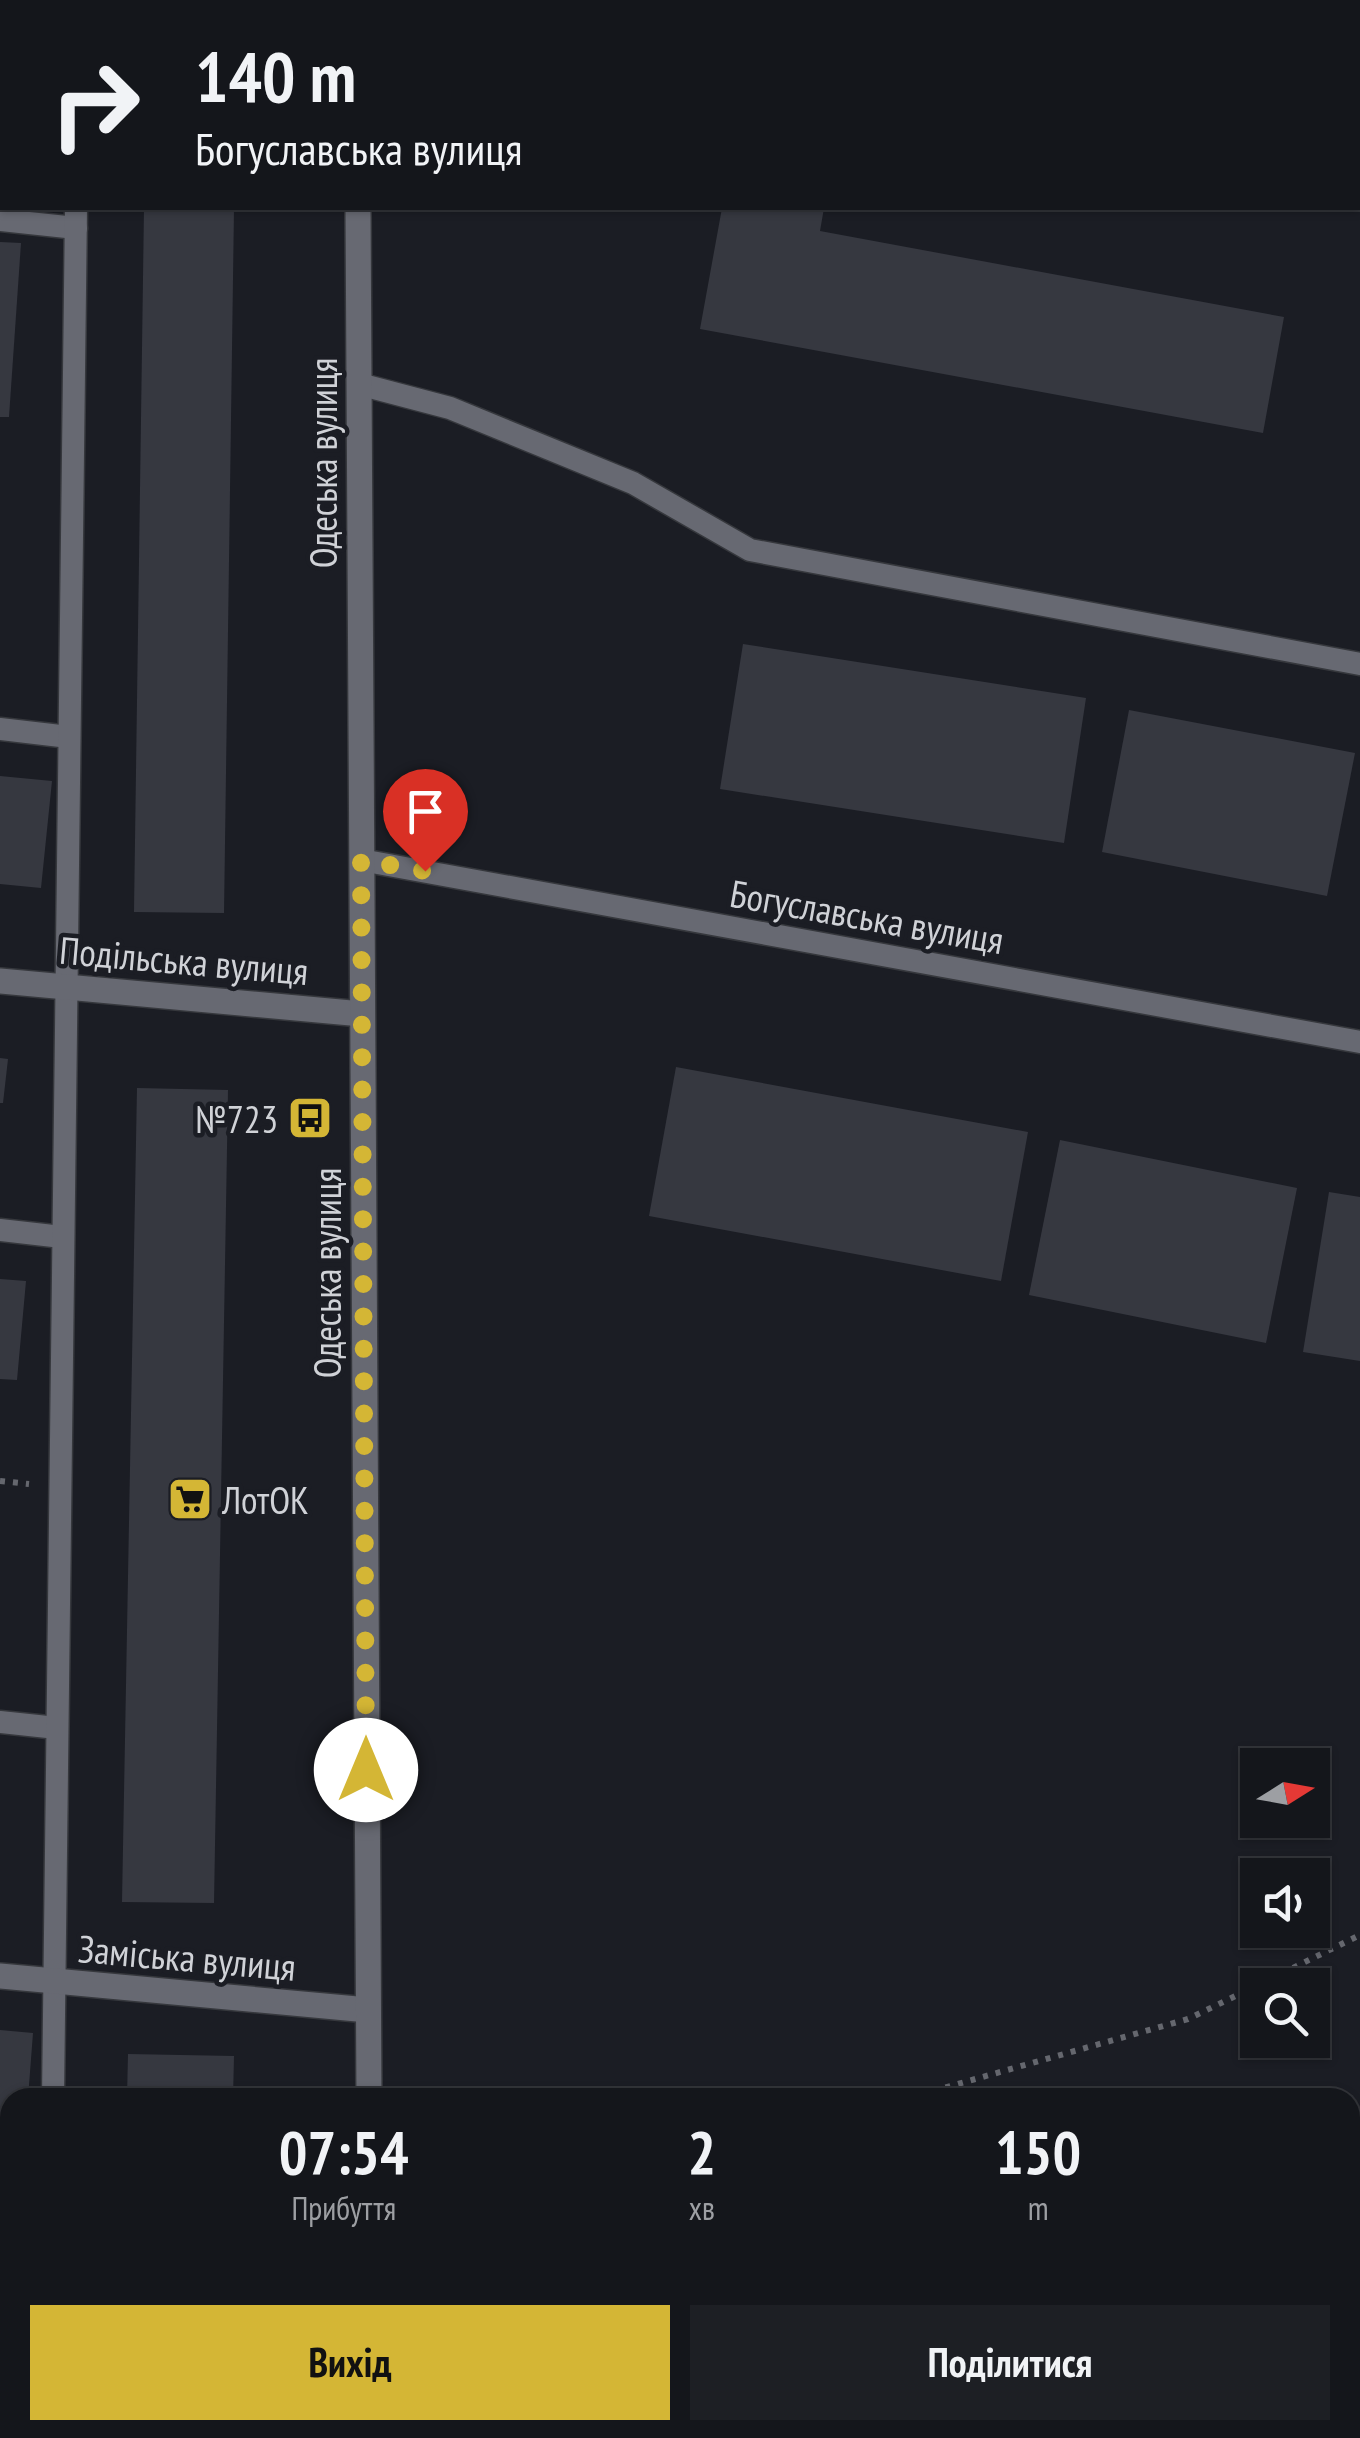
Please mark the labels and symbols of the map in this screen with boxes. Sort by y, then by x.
street label: Одеська вулиця [298,358,347,568]
pin [383,769,468,872]
street label: Богуславська вулиця [727,868,1007,964]
street label: Подільська вулиця [58,925,310,995]
place label: №723 [195,1094,278,1143]
bus stop icon: №723 [287,1095,333,1141]
street label: Одеська вулиця [302,1168,351,1378]
place label: ЛотОК [221,1475,309,1524]
supermarket icon: ЛотОК [167,1476,213,1522]
position arrow [314,1718,418,1822]
north arrow [1240,1748,1330,1838]
street label: Заміська вулиця [76,1923,298,1991]

